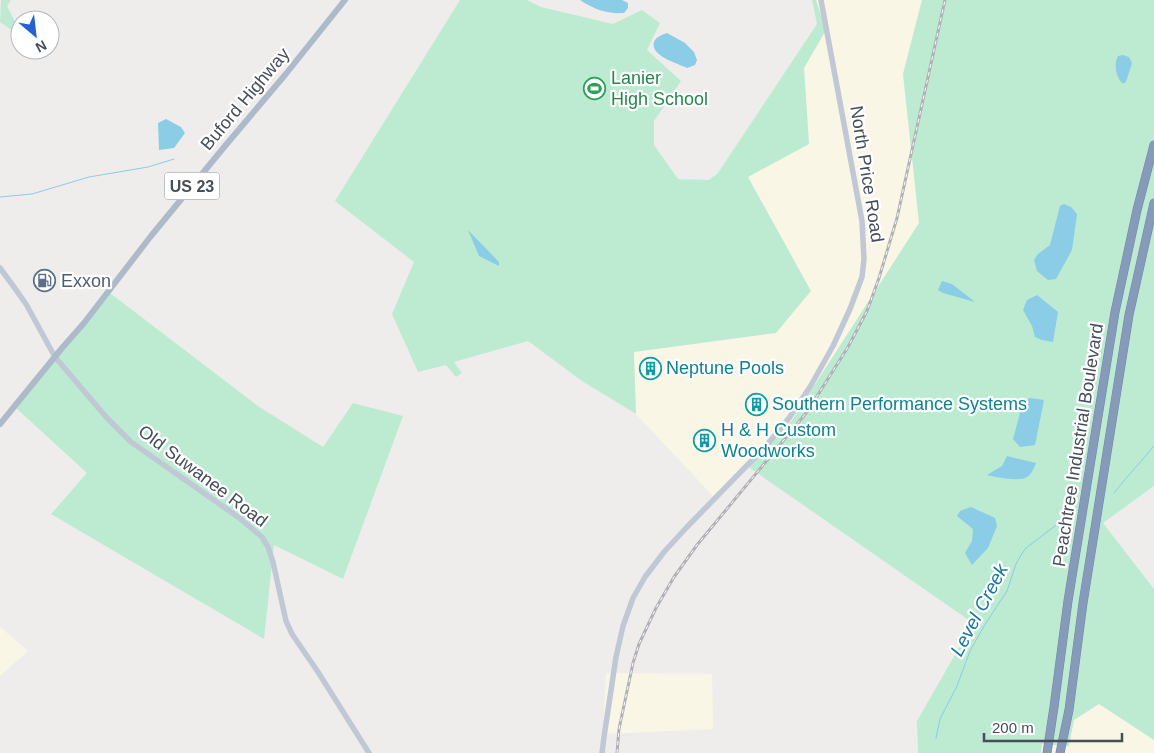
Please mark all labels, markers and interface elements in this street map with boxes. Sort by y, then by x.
north arrow [10,10,60,60]
text: N [33,37,49,56]
street label: Buford Highway [196,44,294,154]
place label: Lanier High School [611,68,708,109]
sports icon: Lanier High School [583,76,607,100]
street label: North Price Road [846,104,888,244]
road number: US 23 [164,172,220,200]
fuel station icon: Exxon [33,269,57,293]
place label: Exxon [61,271,111,291]
street label: Peachtree Industrial Boulevard [1049,322,1107,568]
building icon: Neptune Pools [638,356,662,380]
place label: Neptune Pools [666,358,784,378]
building icon: Southern Performance Systems [744,392,768,416]
place label: Southern Performance Systems [772,394,1027,414]
place label: H & H Custom Woodworks [721,420,836,461]
street label: Old Suwanee Road [135,421,271,531]
building icon: H & H Custom Woodworks [693,428,717,452]
water label: Level Creek [946,559,1013,660]
scale bar [984,710,1122,742]
text: 200 m [992,719,1034,736]

